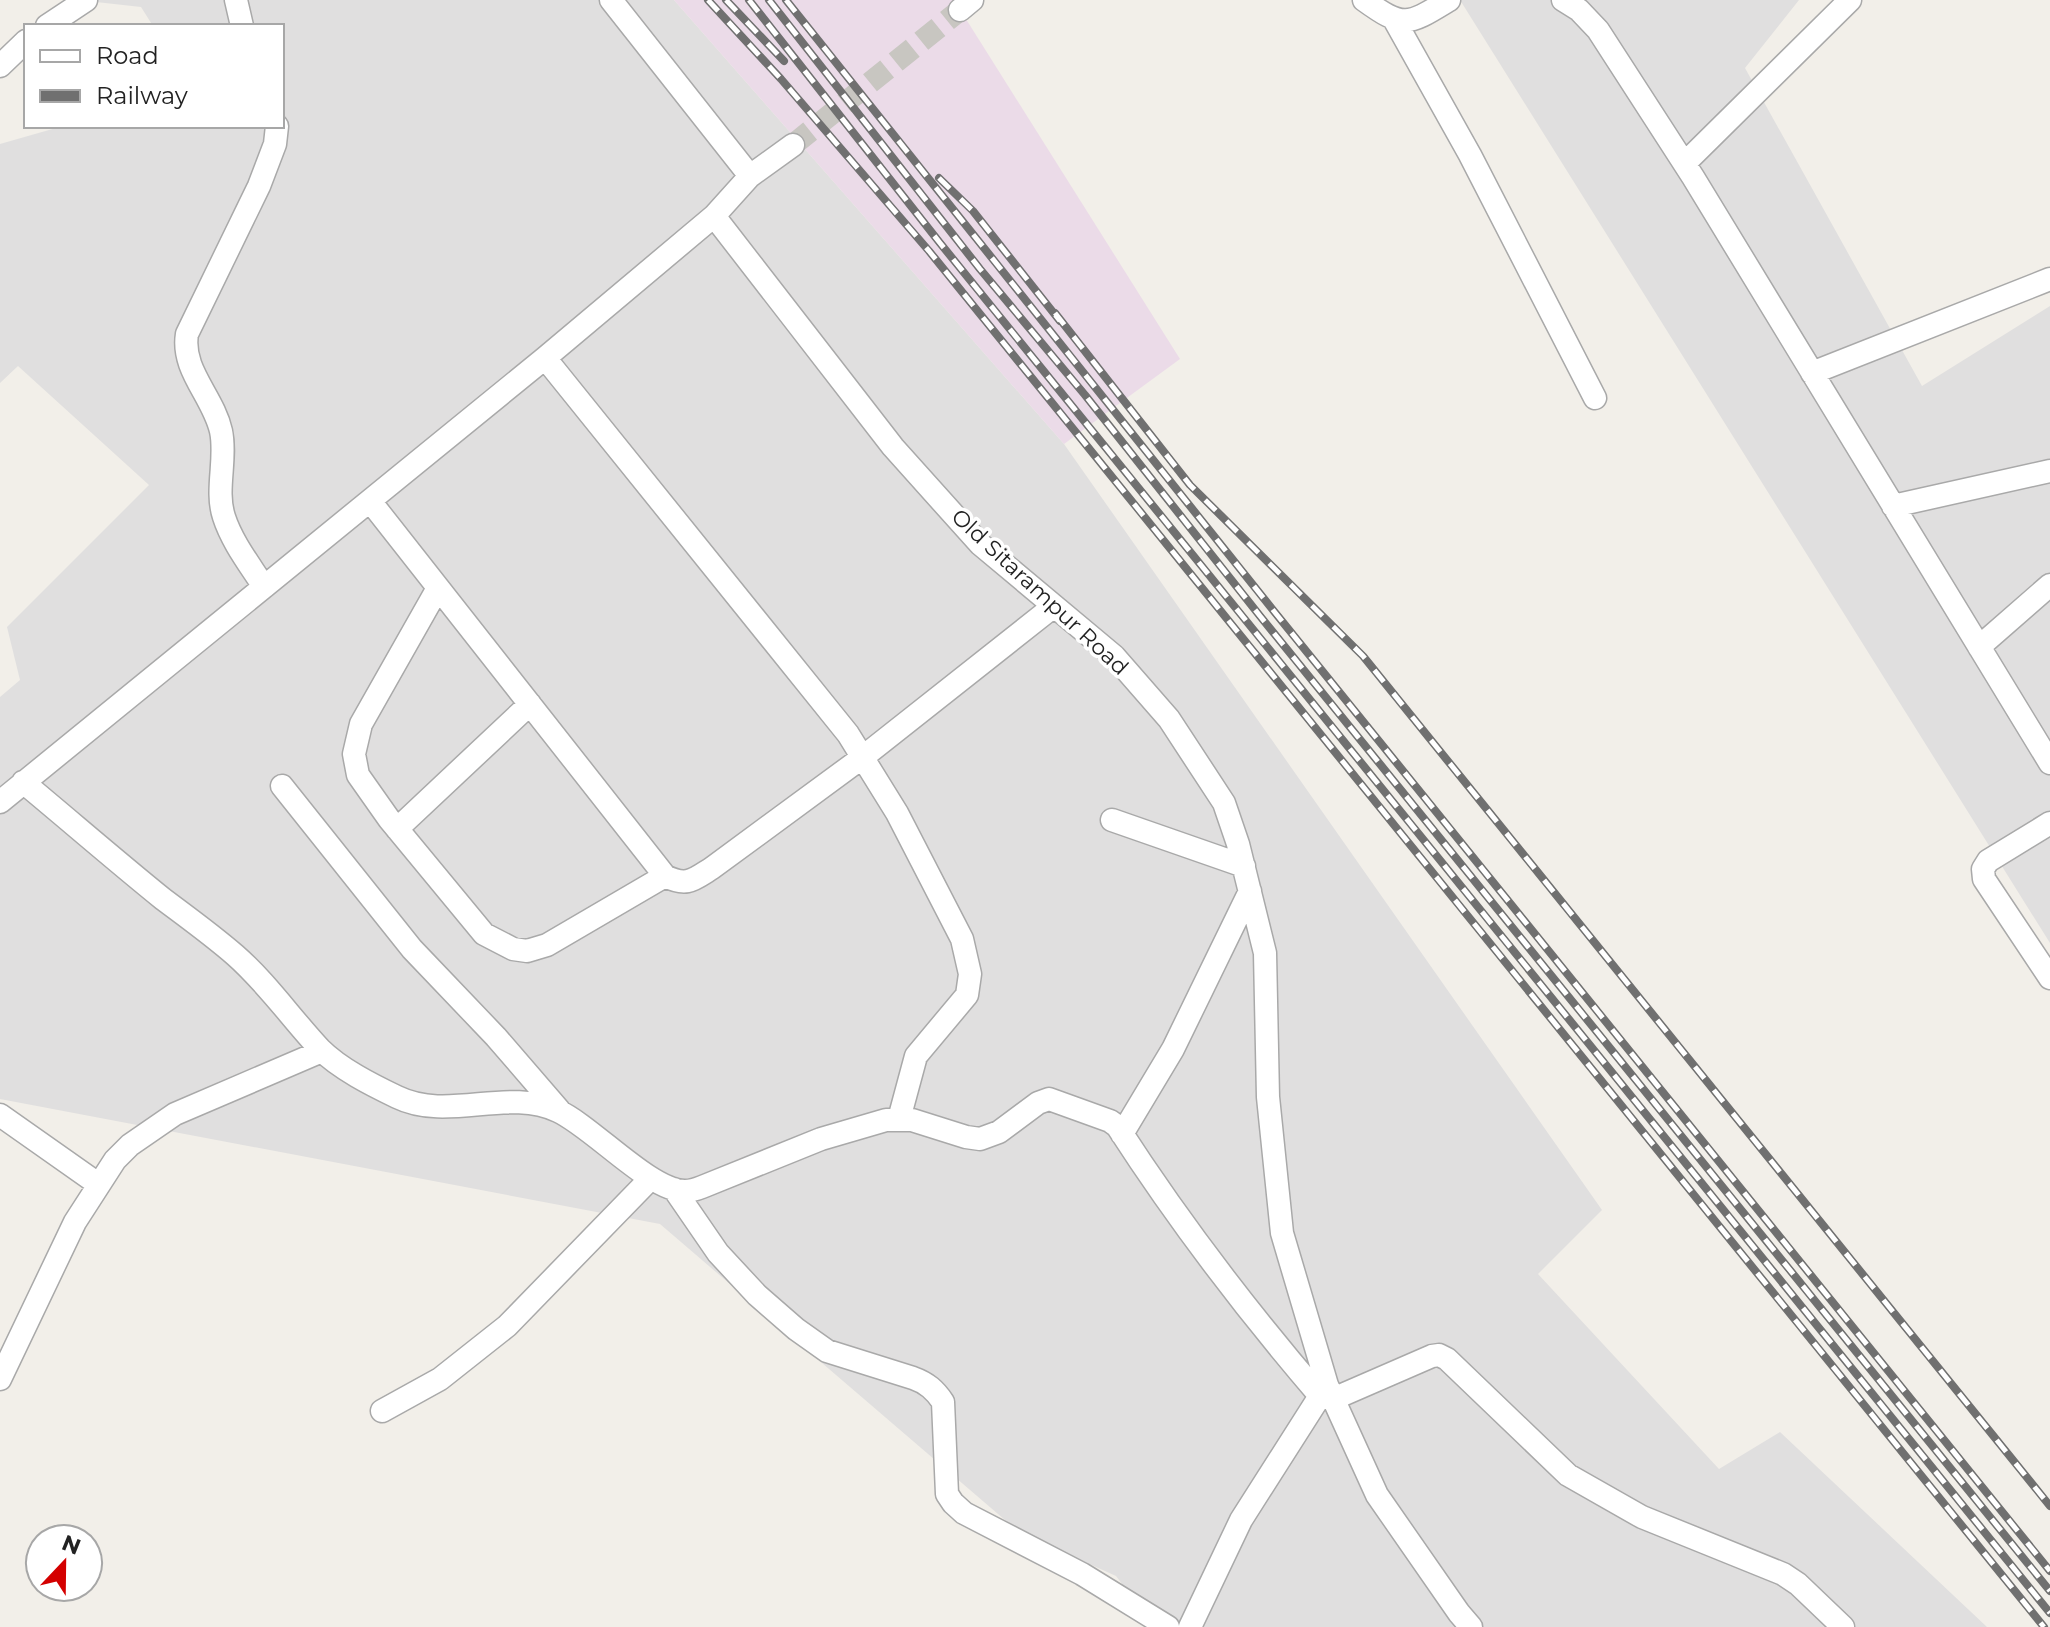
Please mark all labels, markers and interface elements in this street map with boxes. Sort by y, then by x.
legend [24,24,284,128]
text: Road [96,41,159,70]
text: Railway [96,81,188,110]
street label: Old Sitarampur Road [946,503,1134,681]
north arrow [24,1523,104,1603]
text: N [58,1529,85,1561]

